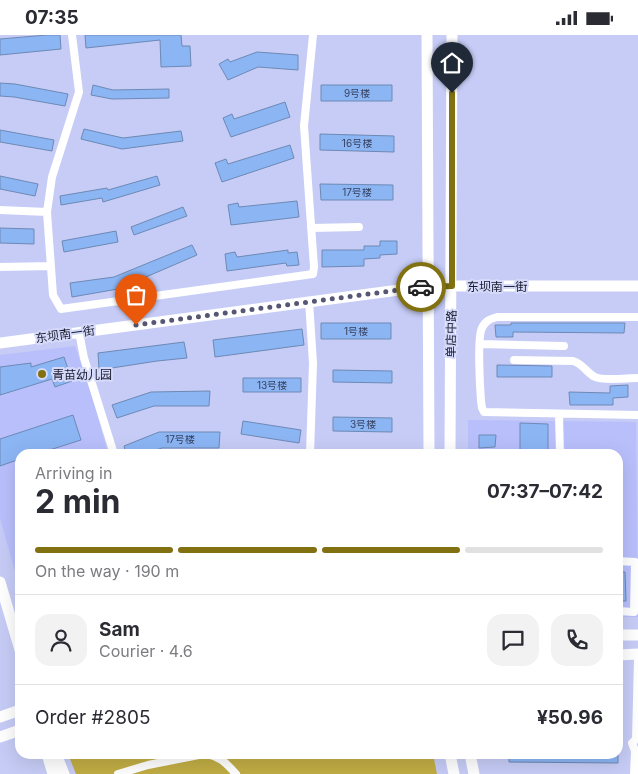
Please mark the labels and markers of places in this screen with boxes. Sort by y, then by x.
pin [431,42,473,93]
pin [115,274,157,325]
place label: 青苗幼儿园 [52,367,112,382]
marker: 青苗幼儿园 [36,368,48,380]

